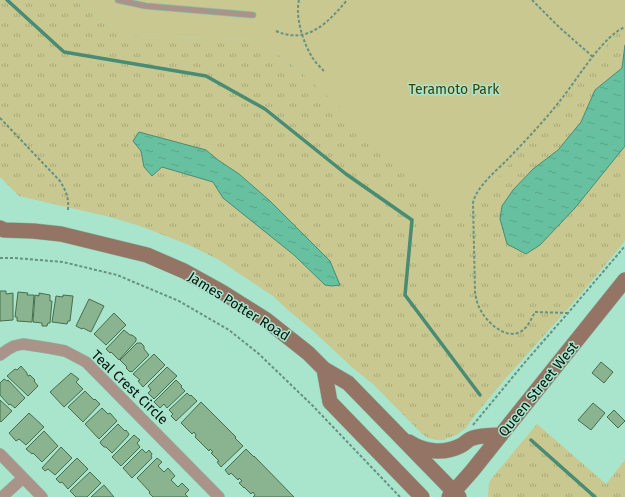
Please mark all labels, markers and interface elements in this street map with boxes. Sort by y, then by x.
park label: Teramoto Park [408,81,500,98]
street label: James Potter Road [185,268,293,345]
street label: Queen Street West [495,338,583,440]
street label: Teal Crest Circle [88,347,171,428]

